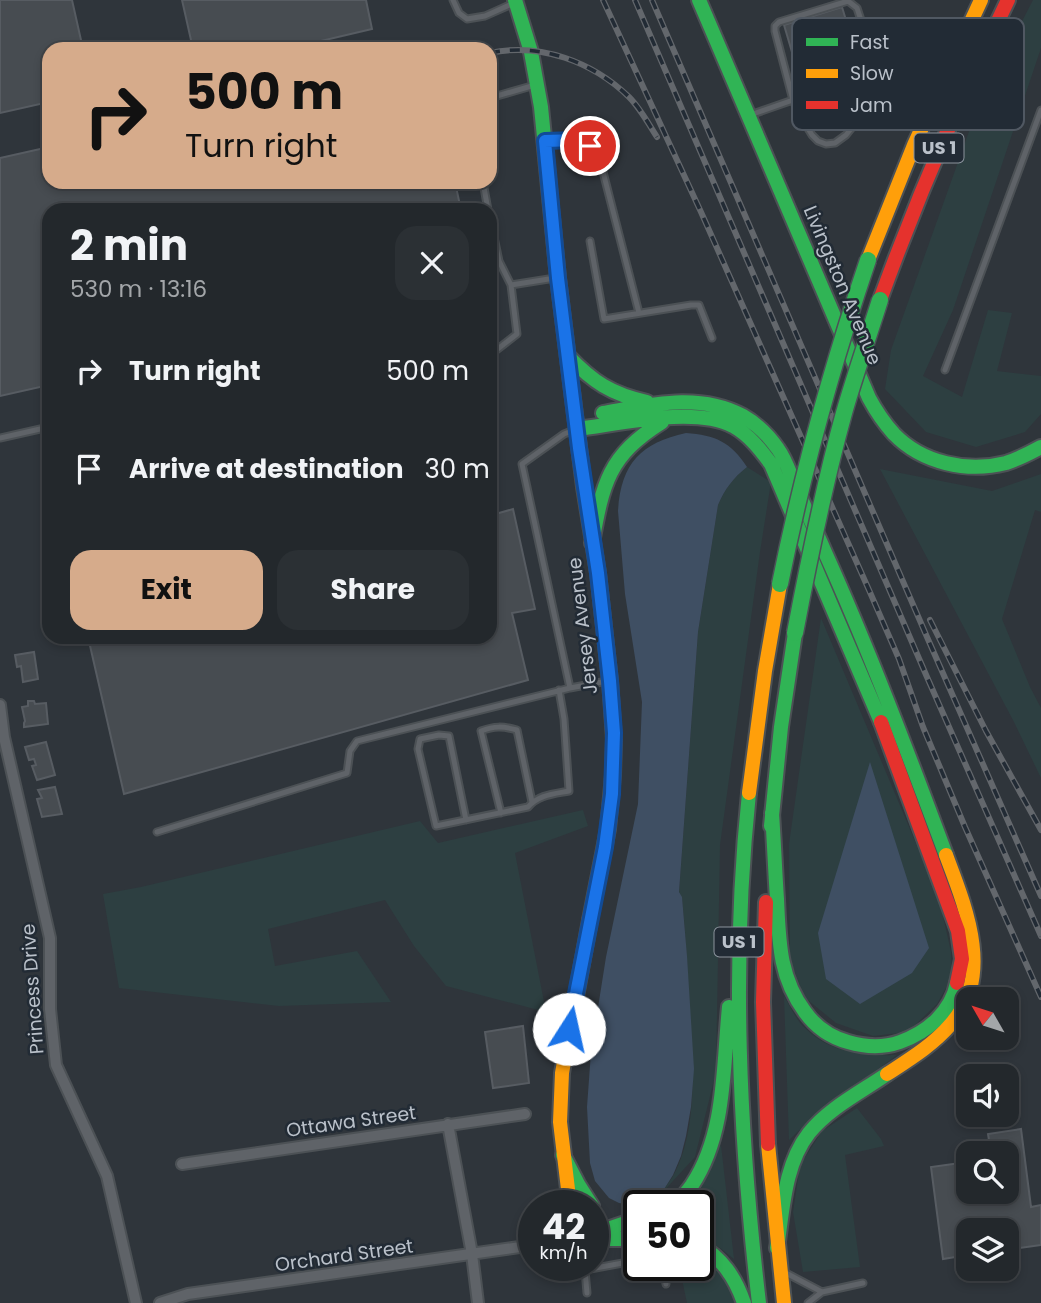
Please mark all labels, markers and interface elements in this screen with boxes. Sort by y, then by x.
legend [792,18,1024,130]
text: Fast [850,29,889,56]
text: 500 m [185,58,343,126]
text: Slow [850,60,894,87]
icon: right [70,70,161,161]
text: Jam [850,92,892,119]
pin [560,116,620,176]
text: Turn right [185,123,337,168]
icon: arrive [571,127,609,165]
road number: US 1 [914,134,964,162]
street label: Livingston Avenue [797,201,888,369]
text: 2 min [70,216,188,275]
button: close [395,226,469,300]
text: 530 m · 13:16 [70,273,207,305]
icon: right [70,352,108,390]
text: Turn right [129,353,261,389]
text: 500 m [386,353,469,389]
icon: arrive [70,450,108,488]
text: Arrive at destination [129,451,404,487]
text: 30 m [425,451,490,487]
button: Exit [70,550,263,630]
button: Share [277,550,469,630]
street label: Jersey Avenue [561,556,604,696]
street label: Princess Drive [14,923,51,1055]
road number: US 1 [714,928,764,957]
north arrow [956,987,1018,1050]
map controls [956,987,1019,1281]
position arrow [532,992,606,1066]
button: sound [956,1064,1019,1127]
street label: Ottawa Street [284,1099,418,1144]
button: search [956,1141,1019,1204]
speed limit sign: 50 [623,1190,714,1281]
text: 42 [542,1202,585,1251]
button: layers [956,1218,1019,1281]
street label: Orchard Street [273,1232,415,1279]
text: km/h [540,1240,587,1265]

